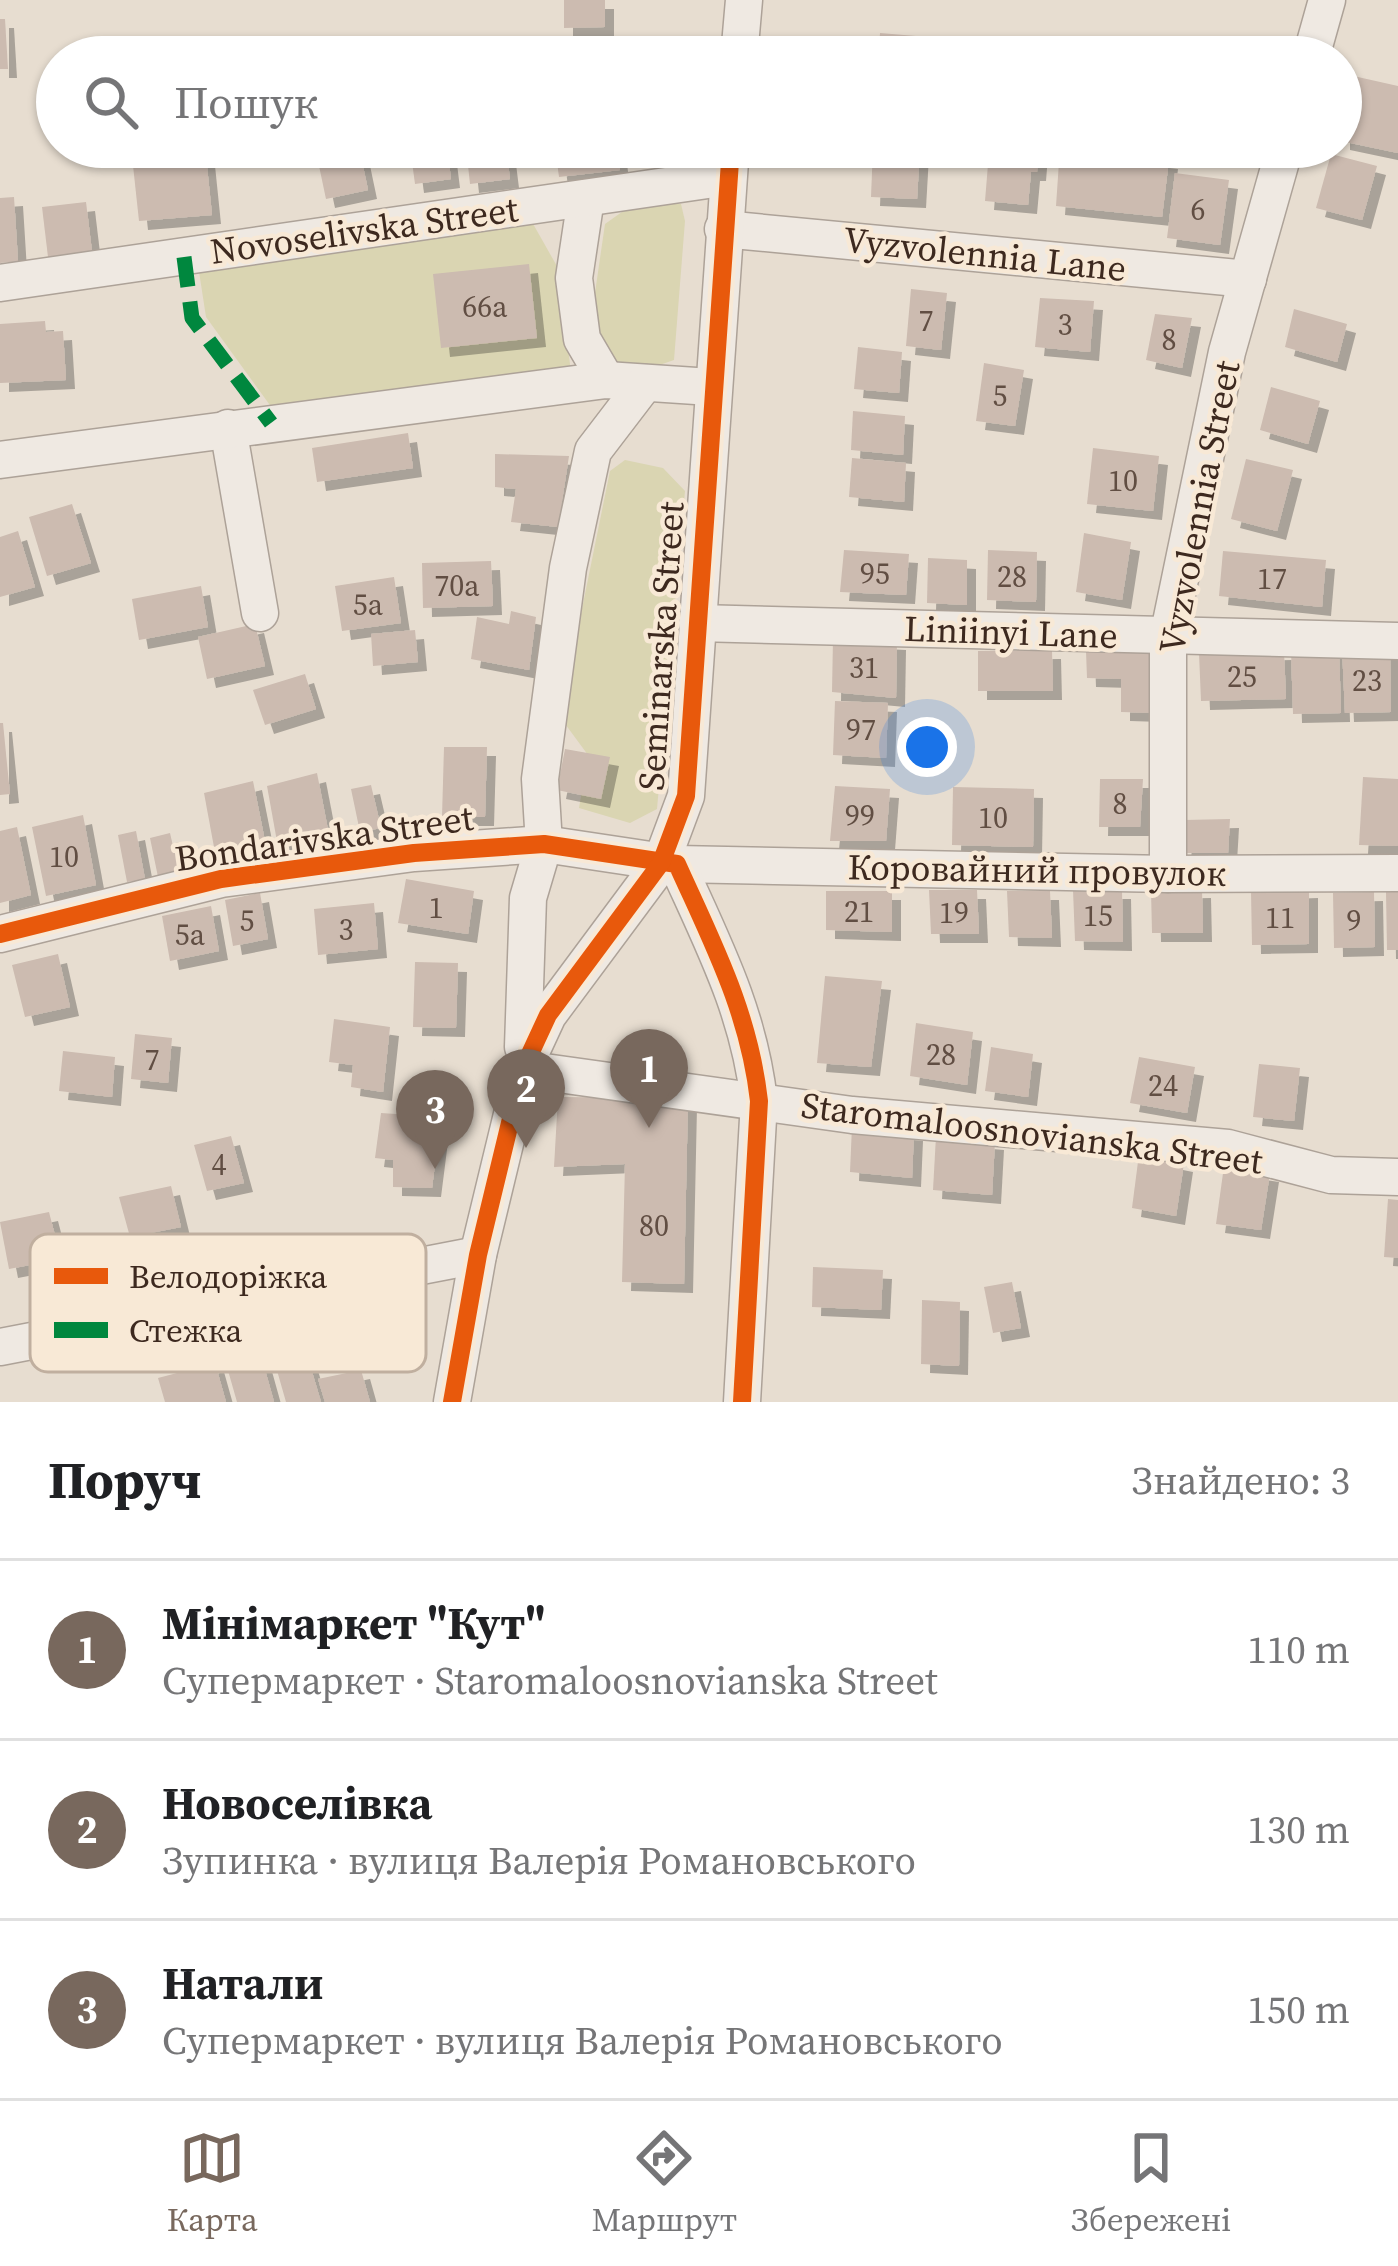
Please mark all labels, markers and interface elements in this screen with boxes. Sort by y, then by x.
search box [36,36,1362,168]
icon: search [78,69,144,135]
text: Пошук [174,71,318,133]
street label: Novoselivska Street [207,184,521,276]
house number: 6 [1191,189,1206,230]
street label: Vyzvolennia Lane [841,215,1129,293]
house number: 66а [462,286,508,327]
house number: 7 [919,300,934,341]
house number: 3 [1058,304,1073,345]
house number: 8 [1162,319,1177,360]
street label: Vyzvolennia Street [1147,356,1251,657]
house number: 5 [993,375,1008,416]
house number: 10 [1108,460,1138,501]
street label: Seminarska Street [626,500,696,792]
house number: 95 [860,553,890,594]
house number: 28 [997,556,1027,597]
house number: 17 [1257,558,1287,599]
house number: 70а [434,565,480,606]
house number: 5а [353,584,384,625]
street label: Liniinyi Lane [903,604,1119,660]
house number: 31 [849,647,879,688]
house number: 25 [1227,656,1257,697]
house number: 23 [1352,660,1382,701]
house number: 97 [846,709,876,750]
your location [897,717,957,777]
house number: 8 [1113,783,1128,824]
street label: Bondarivska Street [172,793,476,883]
house number: 99 [845,795,875,836]
house number: 10 [978,797,1008,838]
house number: 10 [49,836,79,877]
street label: Коровайний провулок [847,842,1227,898]
house number: 1 [429,887,444,928]
house number: 21 [844,891,874,932]
house number: 19 [939,892,969,933]
house number: 15 [1083,895,1113,936]
house number: 11 [1265,897,1295,938]
house number: 5 [240,900,255,941]
house number: 9 [1347,900,1362,941]
house number: 3 [339,909,354,950]
house number: 5а [175,914,206,955]
pin: 1 [610,1029,688,1128]
house number: 28 [926,1034,956,1075]
house number: 7 [145,1039,160,1080]
pin: 2 [487,1049,565,1148]
house number: 24 [1148,1065,1178,1106]
pin: 3 [396,1070,474,1169]
street label: Staromaloosnovianska Street [799,1080,1266,1186]
house number: 4 [212,1144,227,1185]
house number: 80 [639,1205,669,1246]
legend [30,1234,426,1372]
text: Велодоріжка [129,1254,327,1299]
text: Стежка [129,1308,243,1353]
text: Поруч [48,1445,202,1515]
text: Знайдено: 3 [1131,1454,1350,1507]
text: Мінімаркет "Кут" [162,1592,545,1654]
text: 1 [76,1623,98,1676]
text: 110 m [1247,1623,1350,1676]
text: Супермаркет · Staromaloosnovianska Street [162,1654,938,1707]
text: Новоселівка [162,1772,432,1834]
text: 2 [76,1803,98,1856]
text: 130 m [1247,1803,1350,1856]
text: Зупинка · вулиця Валерія Романовського [162,1834,916,1887]
text: Натали [162,1952,324,2014]
text: 3 [76,1983,98,2036]
text: 150 m [1247,1983,1350,2036]
text: Супермаркет · вулиця Валерія Романовського [162,2014,1003,2067]
tab: Карта [167,2125,258,2242]
tab: Маршрут [591,2125,737,2242]
tab: Збережені [1071,2125,1231,2242]

